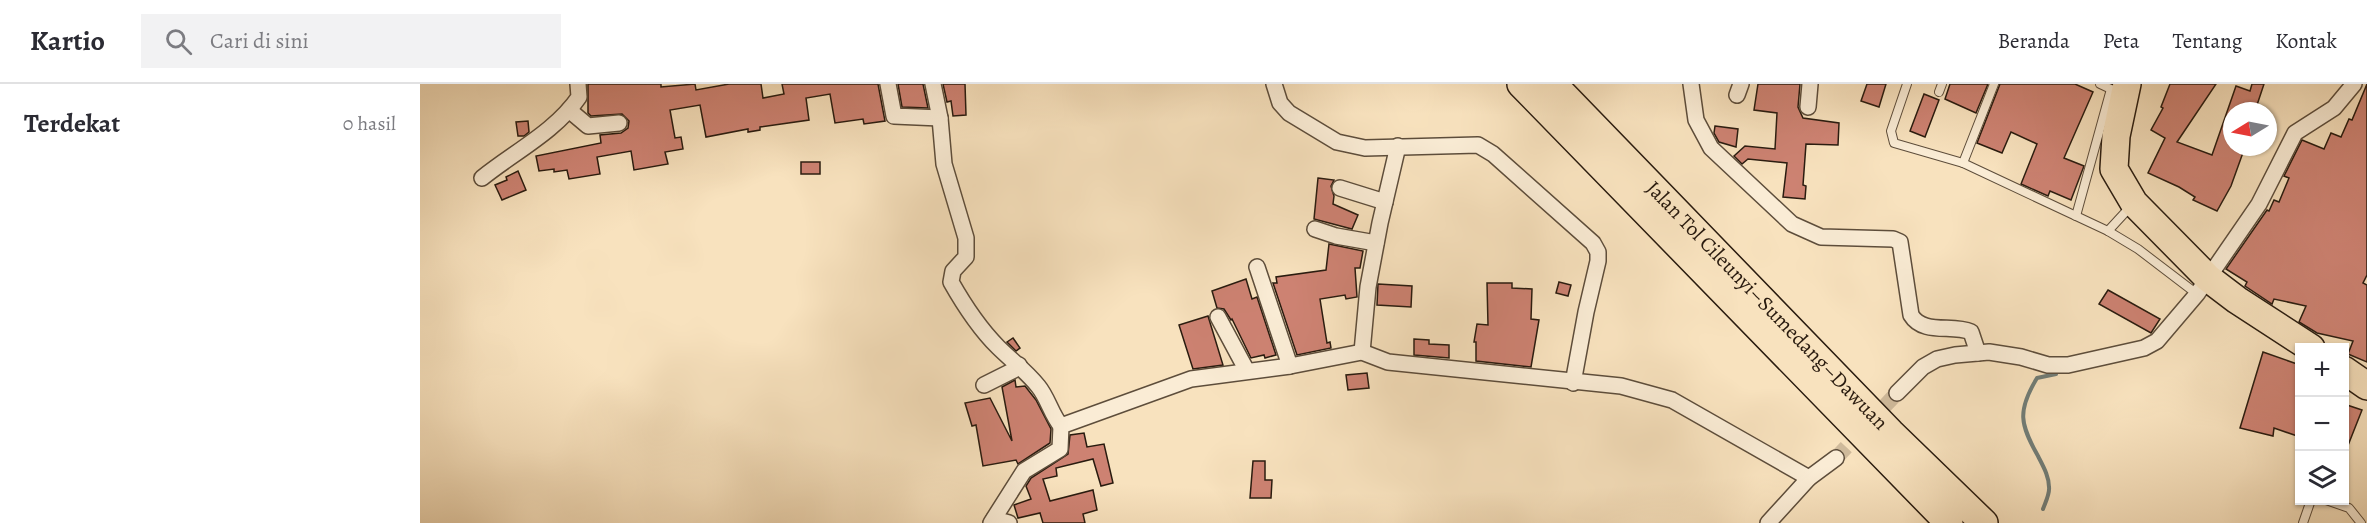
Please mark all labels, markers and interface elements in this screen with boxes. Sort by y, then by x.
search box [141,14,561,68]
text: Kartio [30,22,105,60]
icon: search [162,25,195,58]
text: Cari di sini [210,26,309,56]
text: Beranda [1998,27,2070,55]
text: Peta [2103,27,2139,55]
text: Tentang [2172,27,2242,55]
text: Kontak [2275,27,2337,55]
north arrow [2223,102,2277,156]
text: Terdekat [24,106,120,141]
text: 0 hasil [343,110,396,137]
street label: Jalan Tol Cileunyi–Sumedang–Dawuan [1640,175,1894,436]
map controls [2295,343,2349,505]
button: + [2295,343,2349,397]
button: − [2295,397,2349,451]
button: layers [2295,451,2349,505]

